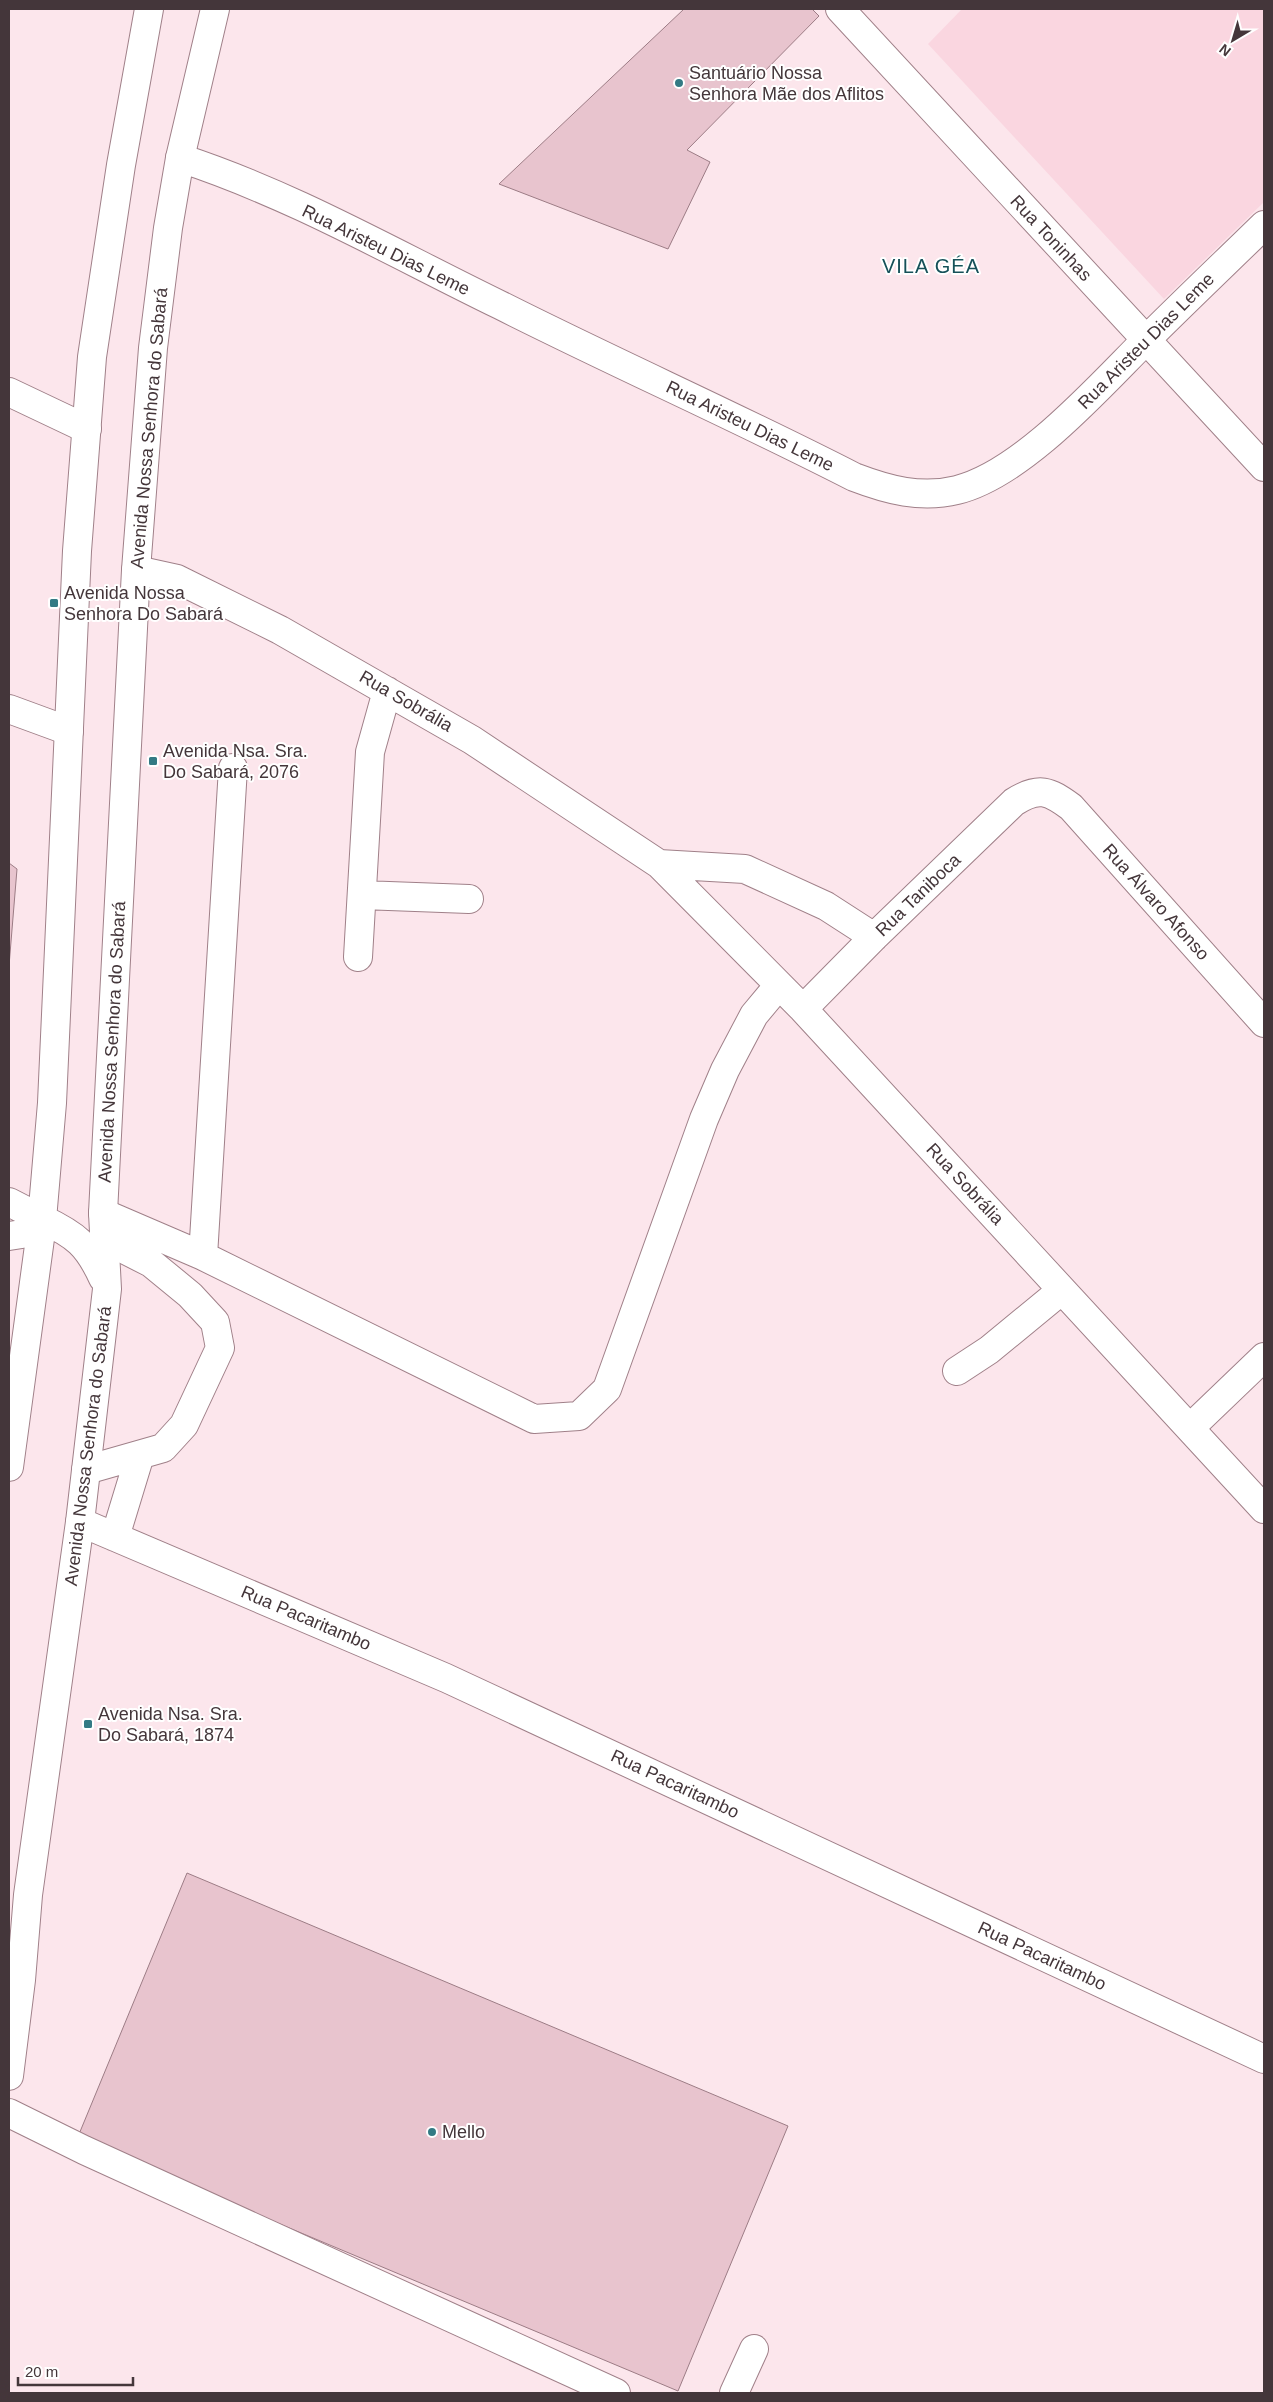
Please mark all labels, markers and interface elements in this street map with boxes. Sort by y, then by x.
north arrow [1208,15,1258,65]
text: N [1216,41,1234,60]
place label: Santuário Nossa Senhora Mãe dos Aflitos [689,63,884,104]
marker: Santuário Nossa Senhora Mãe dos Aflitos [673,77,685,89]
street label: Rua Toninhas [1006,191,1096,285]
street label: Rua Aristeu Dias Leme [299,201,473,299]
district label: VILA GÉA [882,255,980,277]
street label: Rua Aristeu Dias Leme [1074,269,1218,413]
street label: Avenida Nossa Senhora do Sabará [127,286,171,569]
street label: Rua Aristeu Dias Leme [663,377,837,475]
place label: Avenida Nossa Senhora Do Sabará [64,583,224,624]
marker: Avenida Nossa Senhora Do Sabará [48,597,60,609]
street label: Rua Sobrália [356,666,457,736]
place label: Avenida Nsa. Sra. Do Sabará, 2076 [163,741,308,782]
marker: Avenida Nsa. Sra. Do Sabará, 2076 [147,755,159,767]
street label: Rua Álvaro Afonso [1099,840,1213,964]
street label: Rua Taniboca [872,849,965,940]
street label: Avenida Nossa Senhora do Sabará [95,900,129,1183]
street label: Rua Sobrália [922,1139,1008,1230]
street label: Avenida Nossa Senhora do Sabará [61,1304,115,1587]
street label: Rua Pacaritambo [238,1582,374,1654]
place label: Avenida Nsa. Sra. Do Sabará, 1874 [98,1704,243,1745]
marker: Avenida Nsa. Sra. Do Sabará, 1874 [82,1718,94,1730]
street label: Rua Pacaritambo [608,1746,742,1822]
street label: Rua Pacaritambo [975,1918,1109,1994]
place label: Mello [442,2122,485,2142]
marker: Mello [426,2126,438,2138]
scale bar [18,2354,132,2386]
text: 20 m [25,2363,58,2380]

